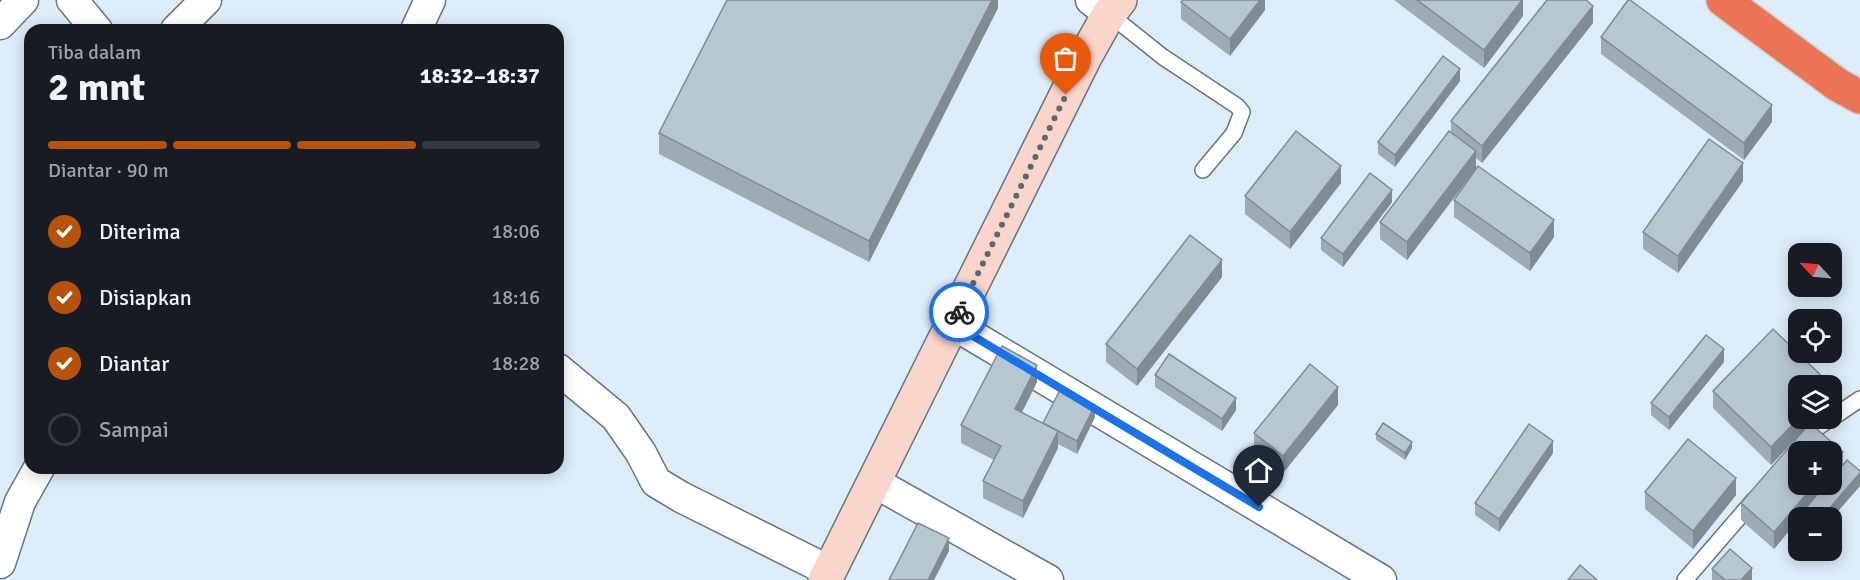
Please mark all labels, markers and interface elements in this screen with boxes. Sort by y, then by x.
pin [1040,33,1091,95]
text: Tiba dalam [48,40,141,65]
icon: bag [1049,42,1082,75]
text: 18:32–18:37 [420,62,540,89]
text: 2 mnt [48,63,145,111]
text: Diantar · 90 m [48,158,169,183]
icon: check [48,215,81,248]
text: Diterima [99,218,181,245]
text: 18:06 [491,219,540,244]
north arrow [1788,243,1842,297]
map controls [1788,243,1842,561]
icon: check [48,281,81,314]
courier [929,282,989,342]
text: Disiapkan [99,284,192,311]
text: 18:16 [491,285,540,310]
icon: bike [943,296,976,329]
button: locate [1788,309,1842,363]
icon: check [48,347,81,380]
text: Diantar [99,350,169,377]
text: 18:28 [491,351,540,376]
button: layers [1788,375,1842,429]
text: Sampai [99,416,169,443]
button: + [1788,441,1842,495]
pin [1233,445,1284,507]
icon: home [1242,454,1275,487]
button: − [1788,507,1842,561]

